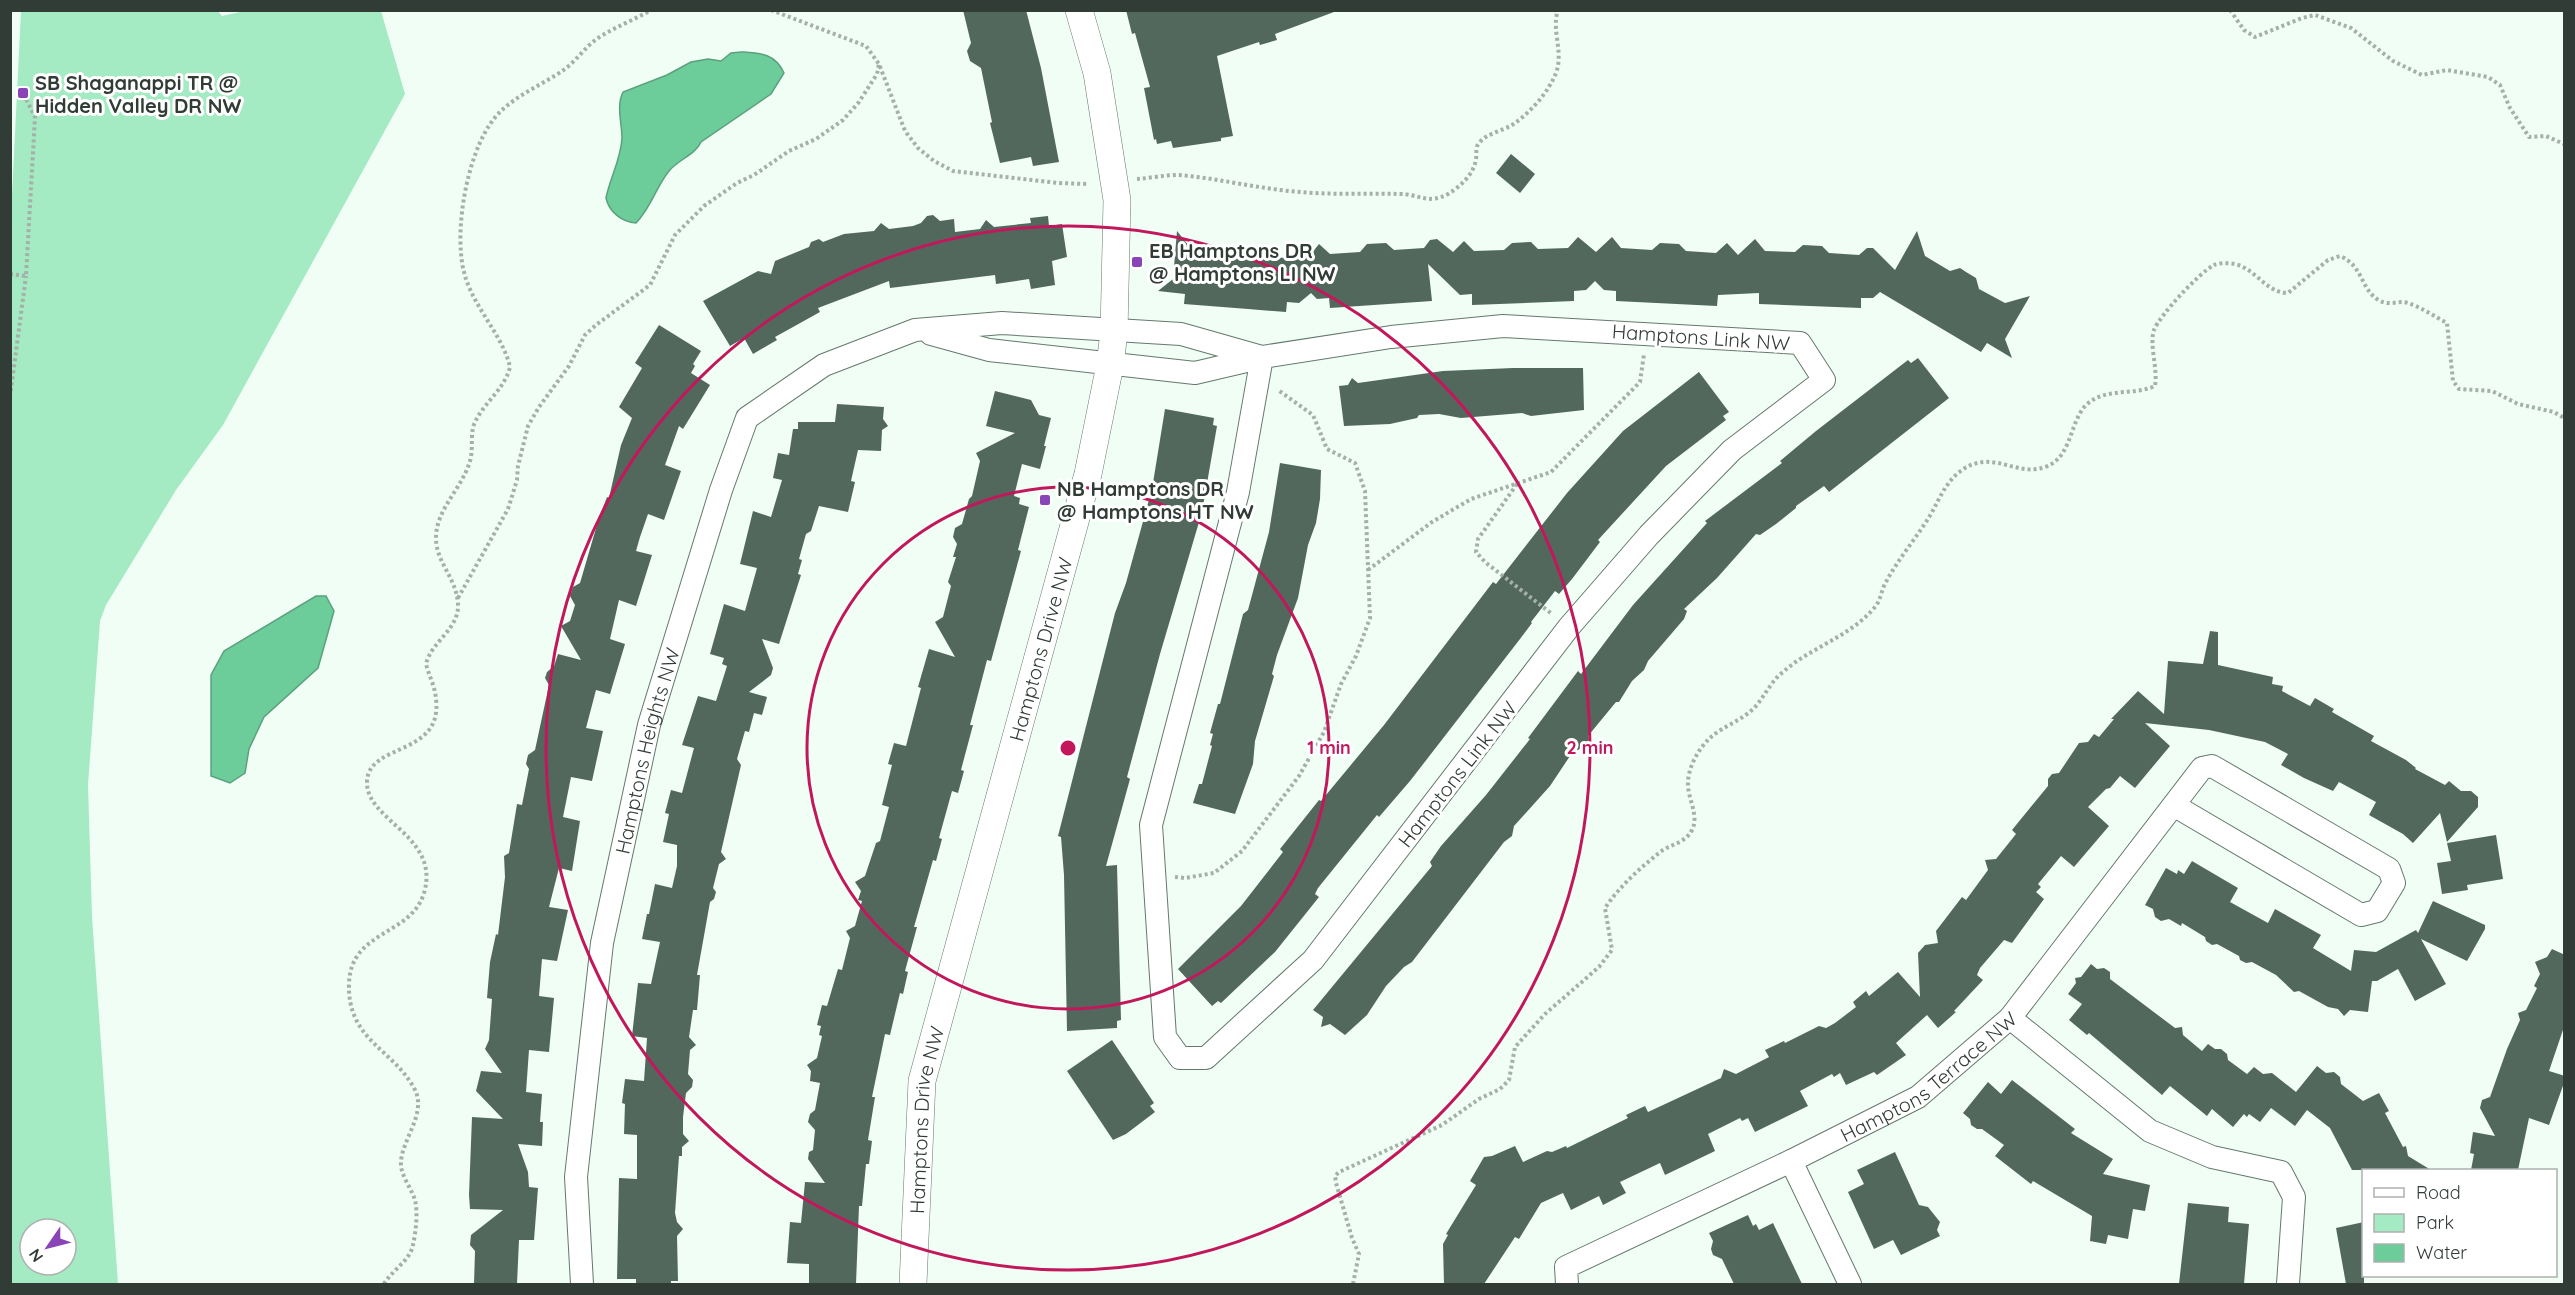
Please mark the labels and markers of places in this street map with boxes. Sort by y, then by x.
place label: SB Shaganappi TR @ Hidden Valley DR NW [35,70,241,118]
marker: SB Shaganappi TR @ Hidden Valley DR NW [16,86,30,100]
place label: EB Hamptons DR @ Hamptons LI NW [1149,238,1336,286]
marker: EB Hamptons DR @ Hamptons LI NW [1130,255,1144,269]
place label: NB Hamptons DR @ Hamptons HT NW [1057,476,1254,524]
marker: NB Hamptons DR @ Hamptons HT NW [1038,493,1052,507]
centre of rings [1058,738,1078,758]

